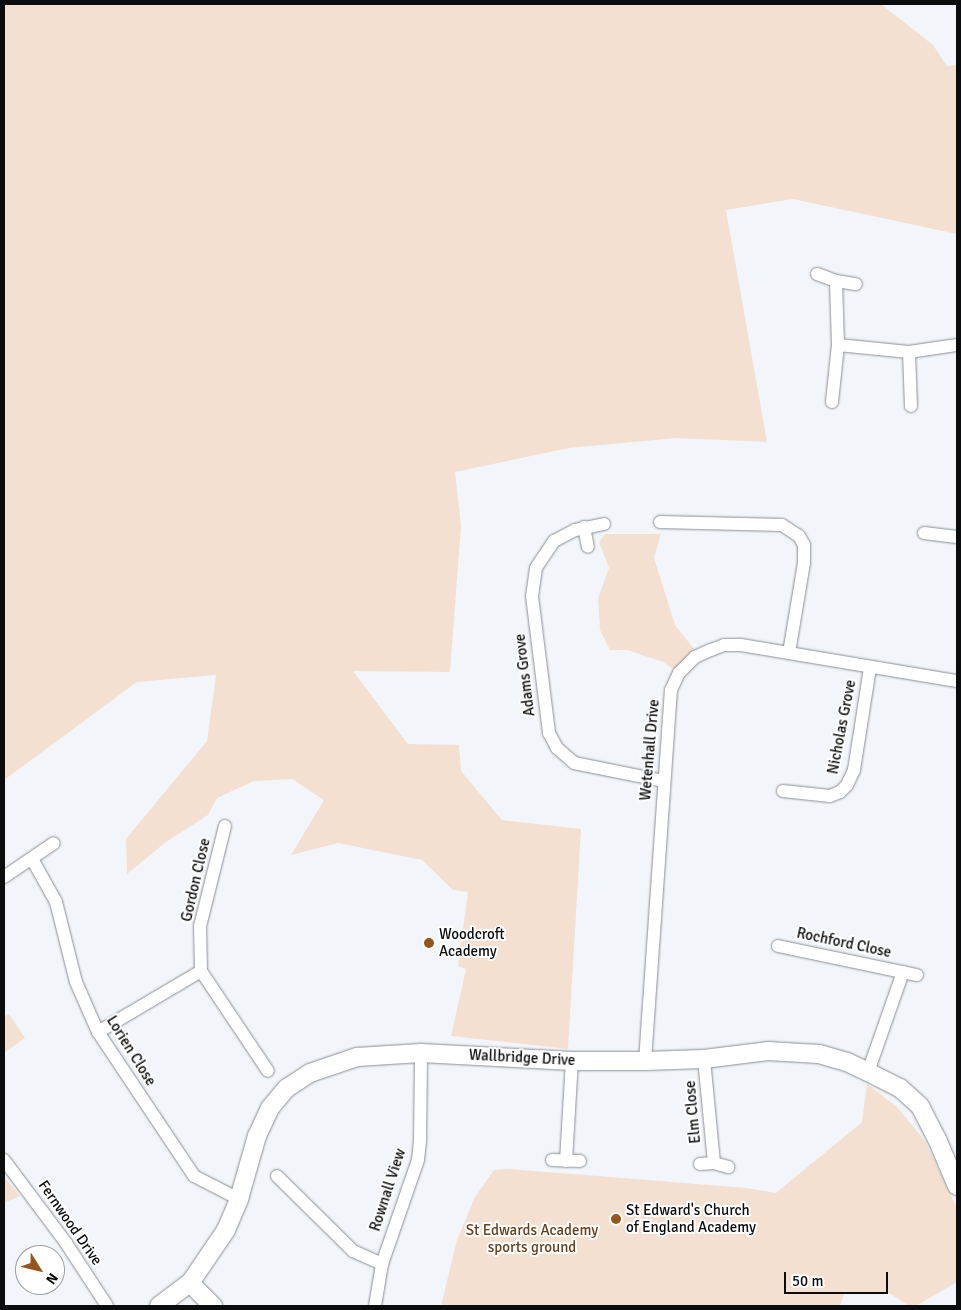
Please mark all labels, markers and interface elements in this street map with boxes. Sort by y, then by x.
street label: Adams Grove [511,633,539,717]
street label: Nicholas Grove [824,678,860,776]
street label: Wetenhall Drive [637,699,663,801]
street label: Gordon Close [178,836,214,924]
street label: Rochford Close [795,924,893,962]
place label: Woodcroft Academy [439,925,505,960]
marker: Woodcroft Academy [423,937,435,949]
street label: Lorien Close [102,1013,160,1089]
street label: Wallbridge Drive [468,1046,576,1070]
street label: Elm Close [681,1080,705,1144]
street label: Rownall View [366,1146,410,1234]
street label: Fernwood Drive [34,1177,106,1269]
place label: St Edward's Church of England Academy [626,1201,756,1236]
marker: St Edward's Church of England Academy [610,1213,622,1225]
park label: St Edwards Academy sports ground [466,1221,598,1256]
north arrow [15,1245,65,1295]
scale bar [786,1262,890,1294]
text: N [42,1270,61,1287]
text: 50 m [792,1272,823,1290]

